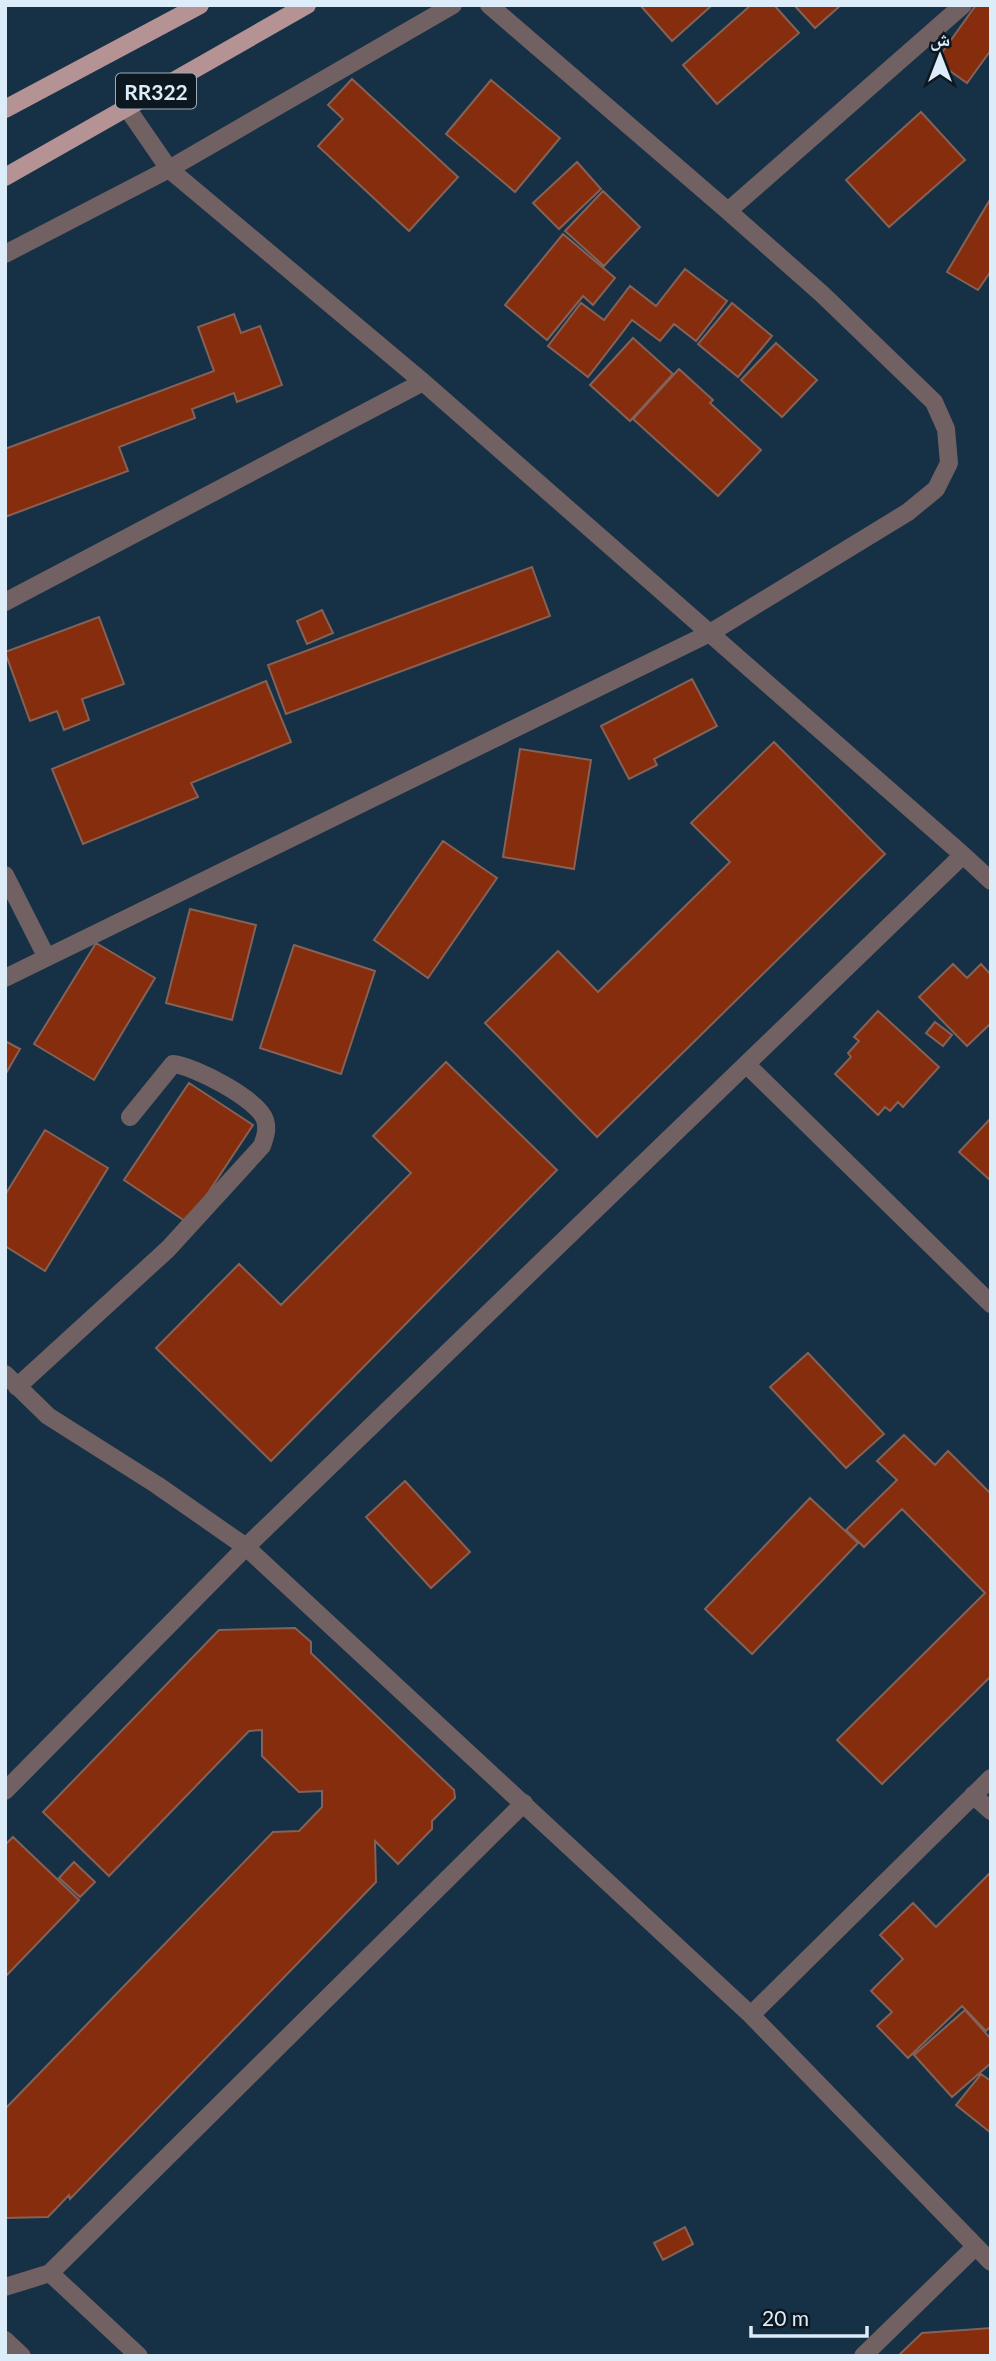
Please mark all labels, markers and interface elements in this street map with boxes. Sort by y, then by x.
north arrow [905,21,975,91]
text: ش [930,27,950,51]
road number: RR322 [116,74,196,108]
scale bar [751,2294,866,2338]
text: 20 m [762,2305,809,2330]

